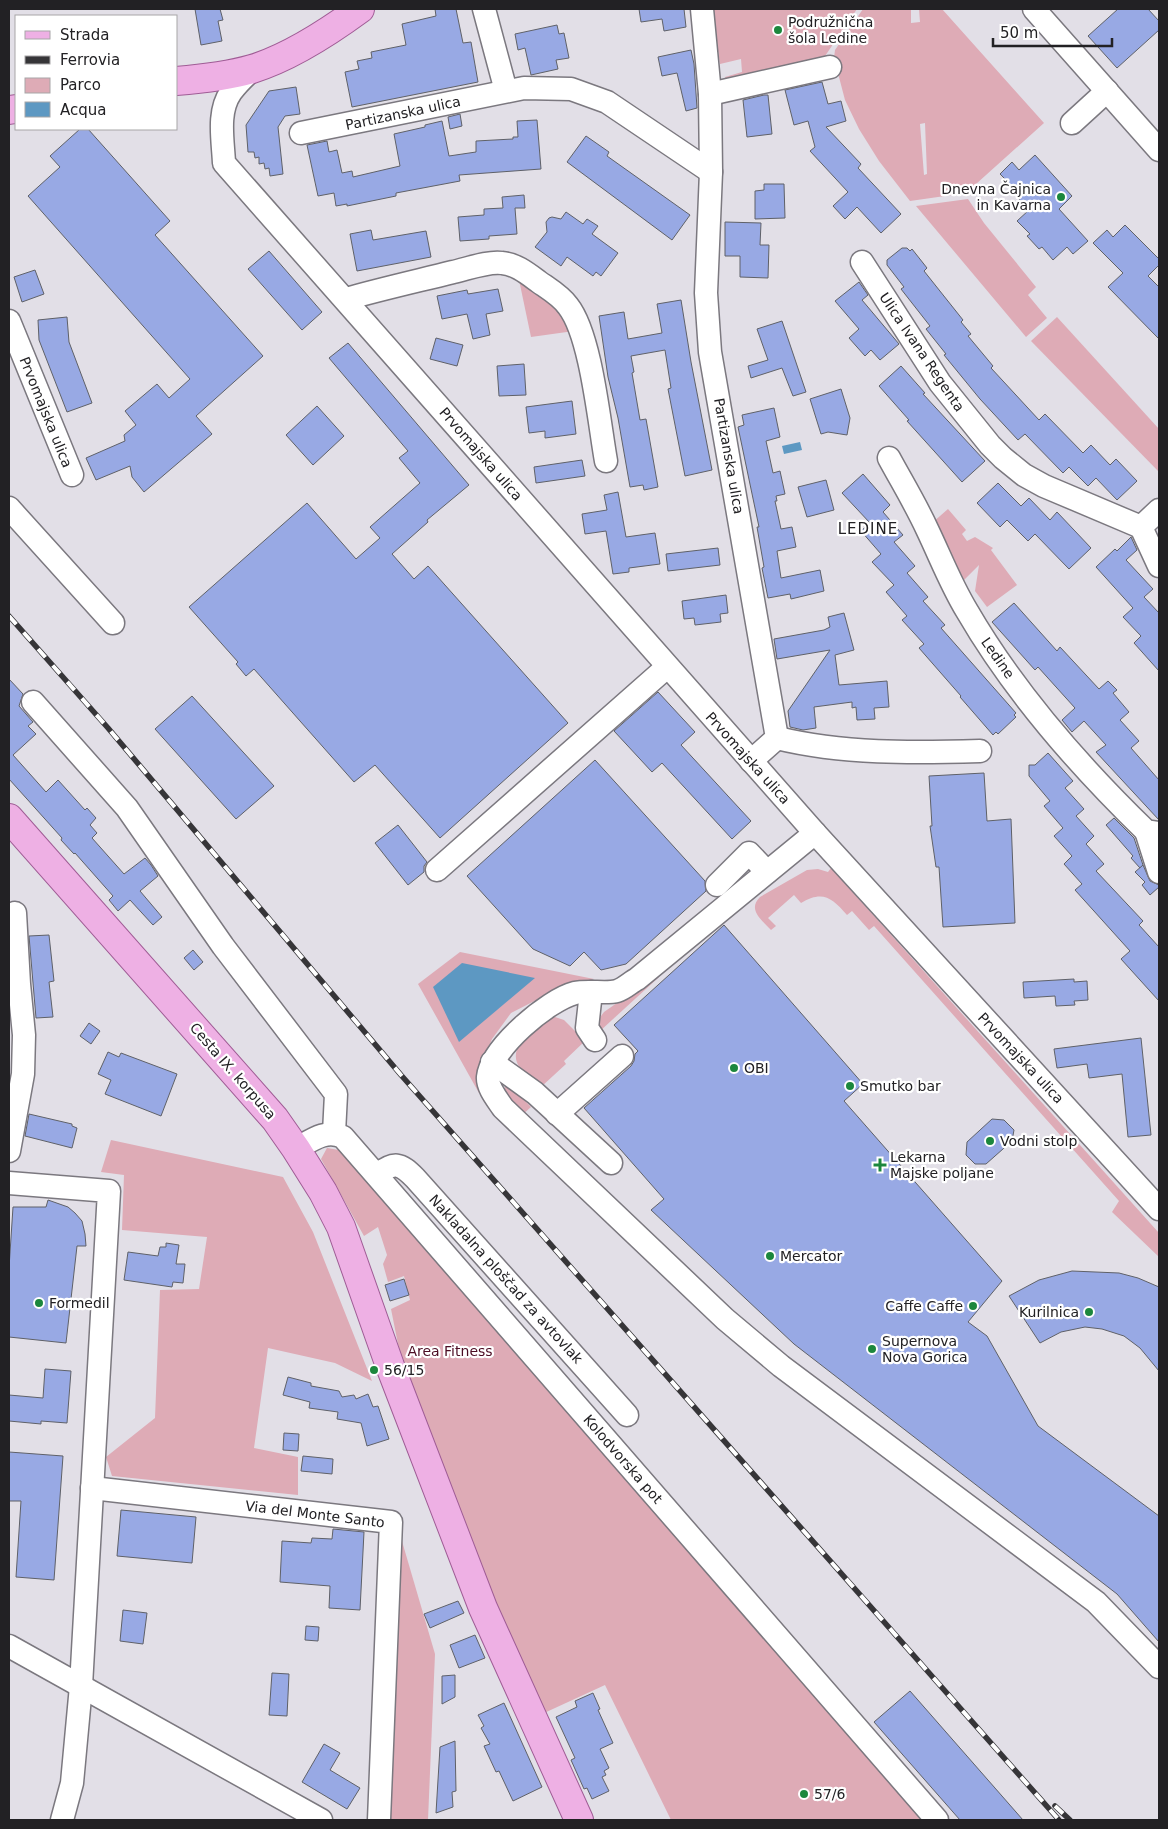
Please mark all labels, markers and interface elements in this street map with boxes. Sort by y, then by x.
place label: Podružnična šola Ledine [788,14,873,46]
legend [15,15,178,130]
scale bar [993,15,1112,47]
marker: Podružnična šola Ledine [772,24,784,36]
text: 50 m [1000,24,1038,42]
text: Strada [60,26,109,44]
text: Ferrovia [60,51,120,69]
text: Parco [60,76,101,94]
street label: Partizanska ulica [344,93,462,133]
text: Acqua [60,101,106,119]
place label: Dnevna Čajnica in Kavarna [941,180,1051,213]
marker: Dnevna Čajnica in Kavarna [1055,191,1067,203]
street label: Ulica Ivana Regenta [876,290,968,414]
street label: Prvomajska ulica [16,354,76,470]
street label: Partizanska ulica [711,397,747,515]
street label: Prvomajska ulica [436,404,526,504]
district label: LEDINE [838,520,898,538]
street label: Ledine [978,634,1018,682]
street label: Prvomajska ulica [703,709,793,807]
street label: Prvomajska ulica [975,1009,1067,1107]
street label: Cesta IX. korpusa [187,1020,279,1122]
place label: OBI [744,1060,769,1076]
marker: OBI [728,1062,740,1074]
place label: Smutko bar [860,1078,941,1094]
marker: Smutko bar [844,1080,856,1092]
place label: Vodni stolp [1000,1133,1077,1149]
marker: Vodni stolp [984,1135,996,1147]
place label: Lekarna Majske poljane [890,1149,994,1181]
marker: Lekarna Majske poljane [874,1159,886,1171]
street label: Nakladalna ploščad za avtovlak [426,1191,587,1367]
place label: Mercator [780,1248,842,1264]
marker: Mercator [764,1250,776,1262]
place label: Formedil [49,1295,110,1311]
marker: Formedil [33,1297,45,1309]
place label: Caffe Caffe [885,1298,963,1314]
marker: Caffe Caffe [967,1300,979,1312]
place label: Kurilnica [1019,1304,1079,1320]
marker: Kurilnica [1083,1306,1095,1318]
place label: Supernova Nova Gorica [882,1333,968,1365]
park label: Area Fitness [407,1343,493,1359]
marker: Supernova Nova Gorica [866,1343,878,1355]
place label: 56/15 [384,1362,424,1378]
marker: 56/15 [368,1364,380,1376]
street label: Kolodvorska pot [580,1411,666,1507]
street label: Via del Monte Santo [244,1497,386,1531]
place label: 57/6 [814,1786,846,1802]
marker: 57/6 [798,1788,810,1800]

